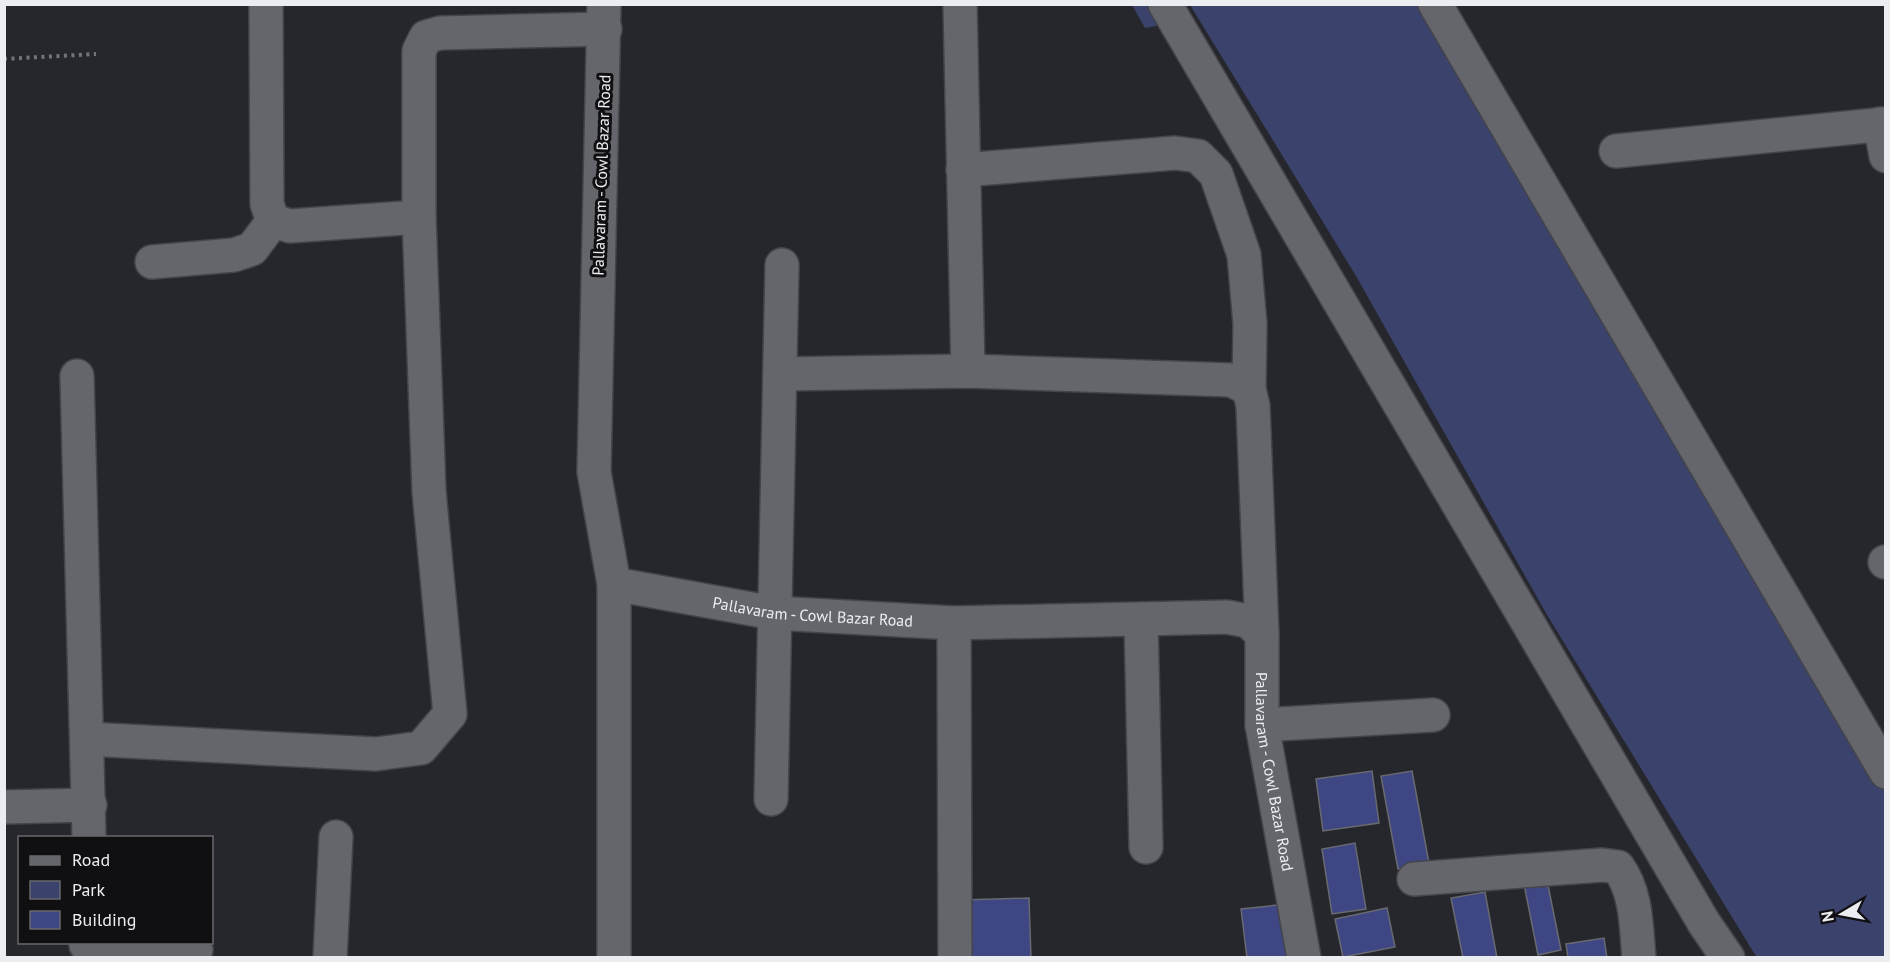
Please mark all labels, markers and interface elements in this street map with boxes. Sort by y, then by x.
street label: Pallavaram - Cowl Bazar Road [587,74,615,276]
street label: Pallavaram - Cowl Bazar Road [711,592,913,631]
street label: Pallavaram - Cowl Bazar Road [1252,672,1298,873]
legend [18,836,213,944]
text: Road [72,848,110,871]
text: Park [72,878,105,901]
north arrow [1812,884,1872,944]
text: Building [72,908,136,931]
text: N [1816,910,1838,924]

